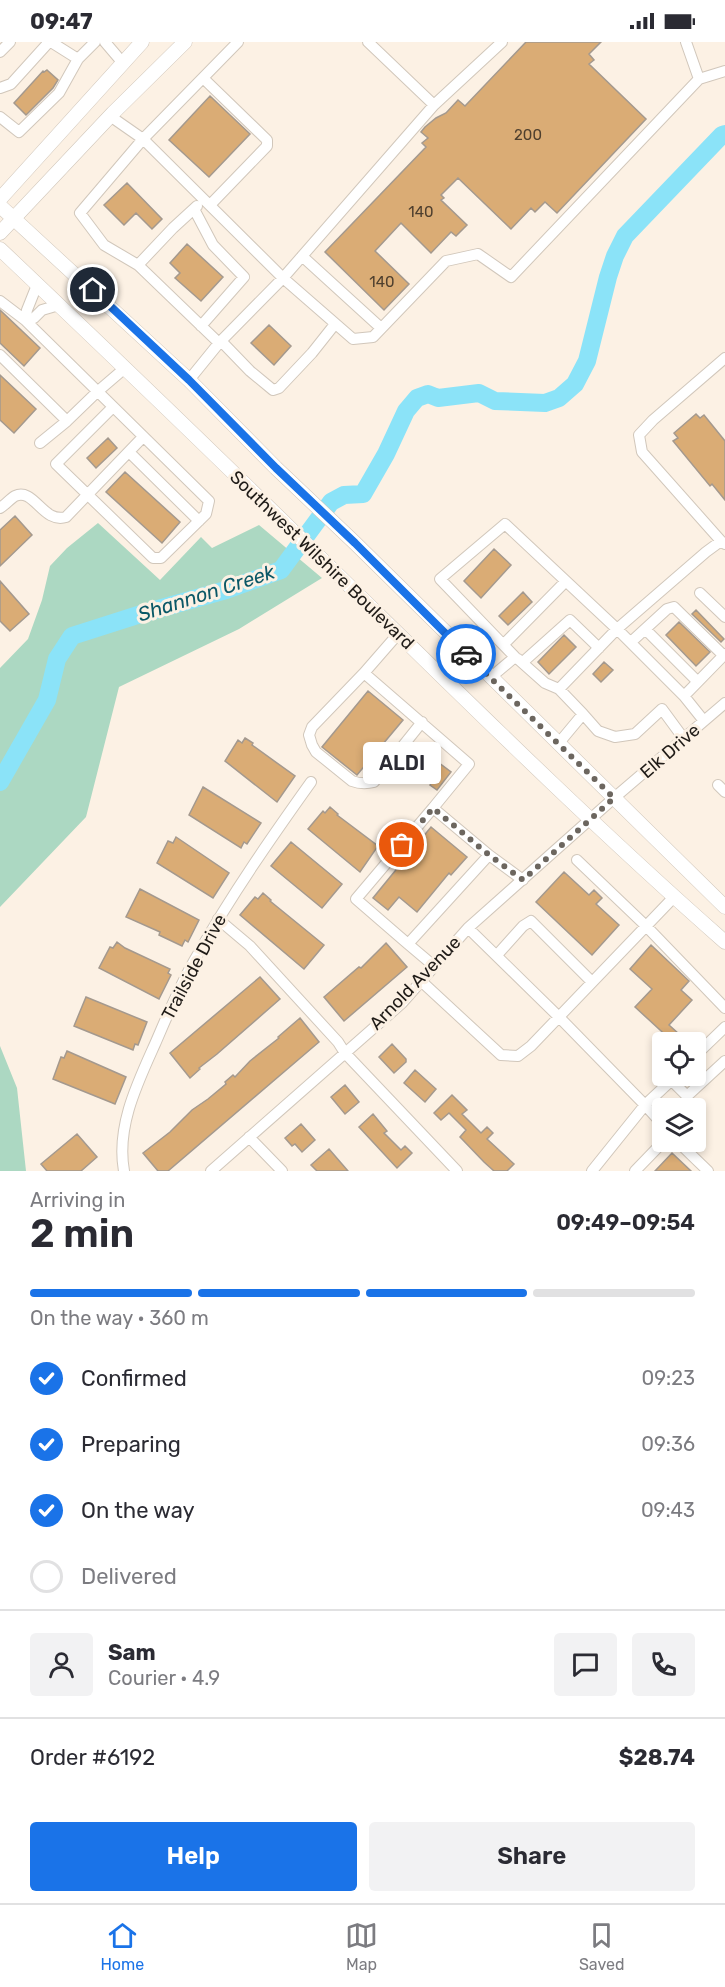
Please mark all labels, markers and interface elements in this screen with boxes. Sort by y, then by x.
text: 09:47 [30,8,93,35]
house number: 200 [514,126,542,144]
house number: 140 [408,203,434,221]
pin [67,264,118,315]
icon: home [76,273,109,306]
house number: 140 [369,273,395,291]
street label: Southwest Wilshire Boulevard [225,466,419,654]
water label: Shannon Creek [135,559,278,626]
courier [436,624,496,684]
icon: car [450,638,483,671]
street label: Elk Drive [636,719,704,783]
callout: ALDI [363,743,441,785]
text: ALDI [379,751,425,775]
pin [376,819,427,870]
icon: bag [385,828,418,861]
street label: Trailside Drive [157,910,231,1024]
street label: Arnold Avenue [365,931,465,1035]
map controls [652,1032,706,1152]
button: locate [652,1032,706,1086]
button: layers [652,1098,706,1152]
text: Arriving in [30,1188,125,1212]
text: 09:49–09:54 [556,1209,695,1236]
text: 2 min [30,1211,134,1257]
text: On the way · 360 m [30,1306,209,1330]
icon: check [30,1362,63,1395]
text: Confirmed [81,1365,187,1392]
text: 09:23 [642,1366,695,1390]
icon: check [30,1428,63,1461]
text: Preparing [81,1431,181,1458]
text: 09:36 [641,1432,695,1456]
icon: check [30,1494,63,1527]
text: On the way [81,1497,195,1524]
text: 09:43 [641,1498,695,1522]
text: Delivered [81,1563,177,1590]
button: person [30,1633,93,1696]
button: chat [554,1633,617,1696]
button: phone [632,1633,695,1696]
text: Sam [108,1639,156,1666]
text: Courier · 4.9 [108,1666,220,1690]
text: Order #6192 [30,1744,155,1771]
text: $28.74 [619,1744,695,1771]
button: Help [30,1822,357,1891]
button: Share [369,1822,695,1891]
tab: Home [100,1919,144,1974]
tab: Map [345,1919,378,1974]
tab: Saved [579,1919,625,1974]

